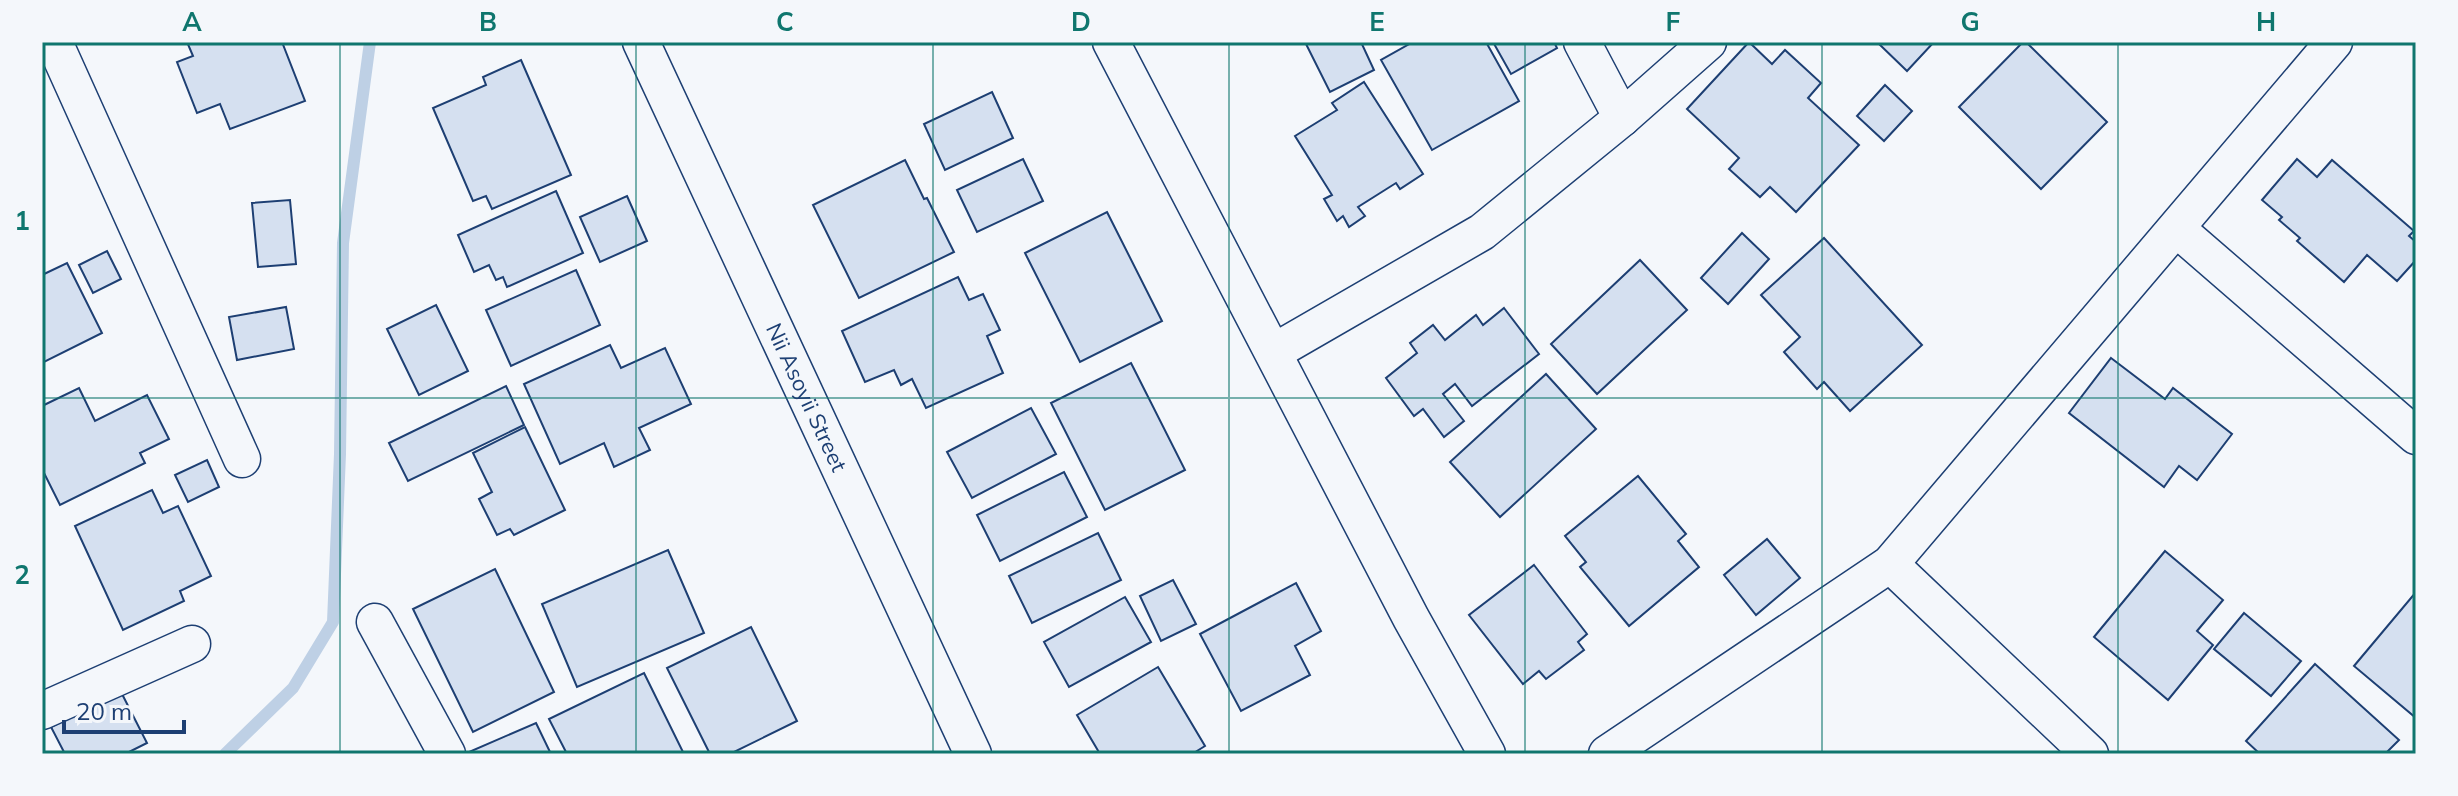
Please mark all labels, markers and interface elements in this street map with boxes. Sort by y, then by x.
text: A [182,5,202,38]
text: B [479,5,497,38]
text: C [776,5,794,38]
text: D [1071,5,1091,38]
text: E [1369,5,1385,38]
text: F [1666,5,1681,38]
text: G [1960,5,1980,38]
text: H [2256,5,2276,38]
text: 1 [14,204,30,237]
street label: Nii Asoyii Street [760,318,853,476]
text: 2 [14,558,30,591]
scale bar [64,684,184,734]
text: 20 m [76,696,132,726]

